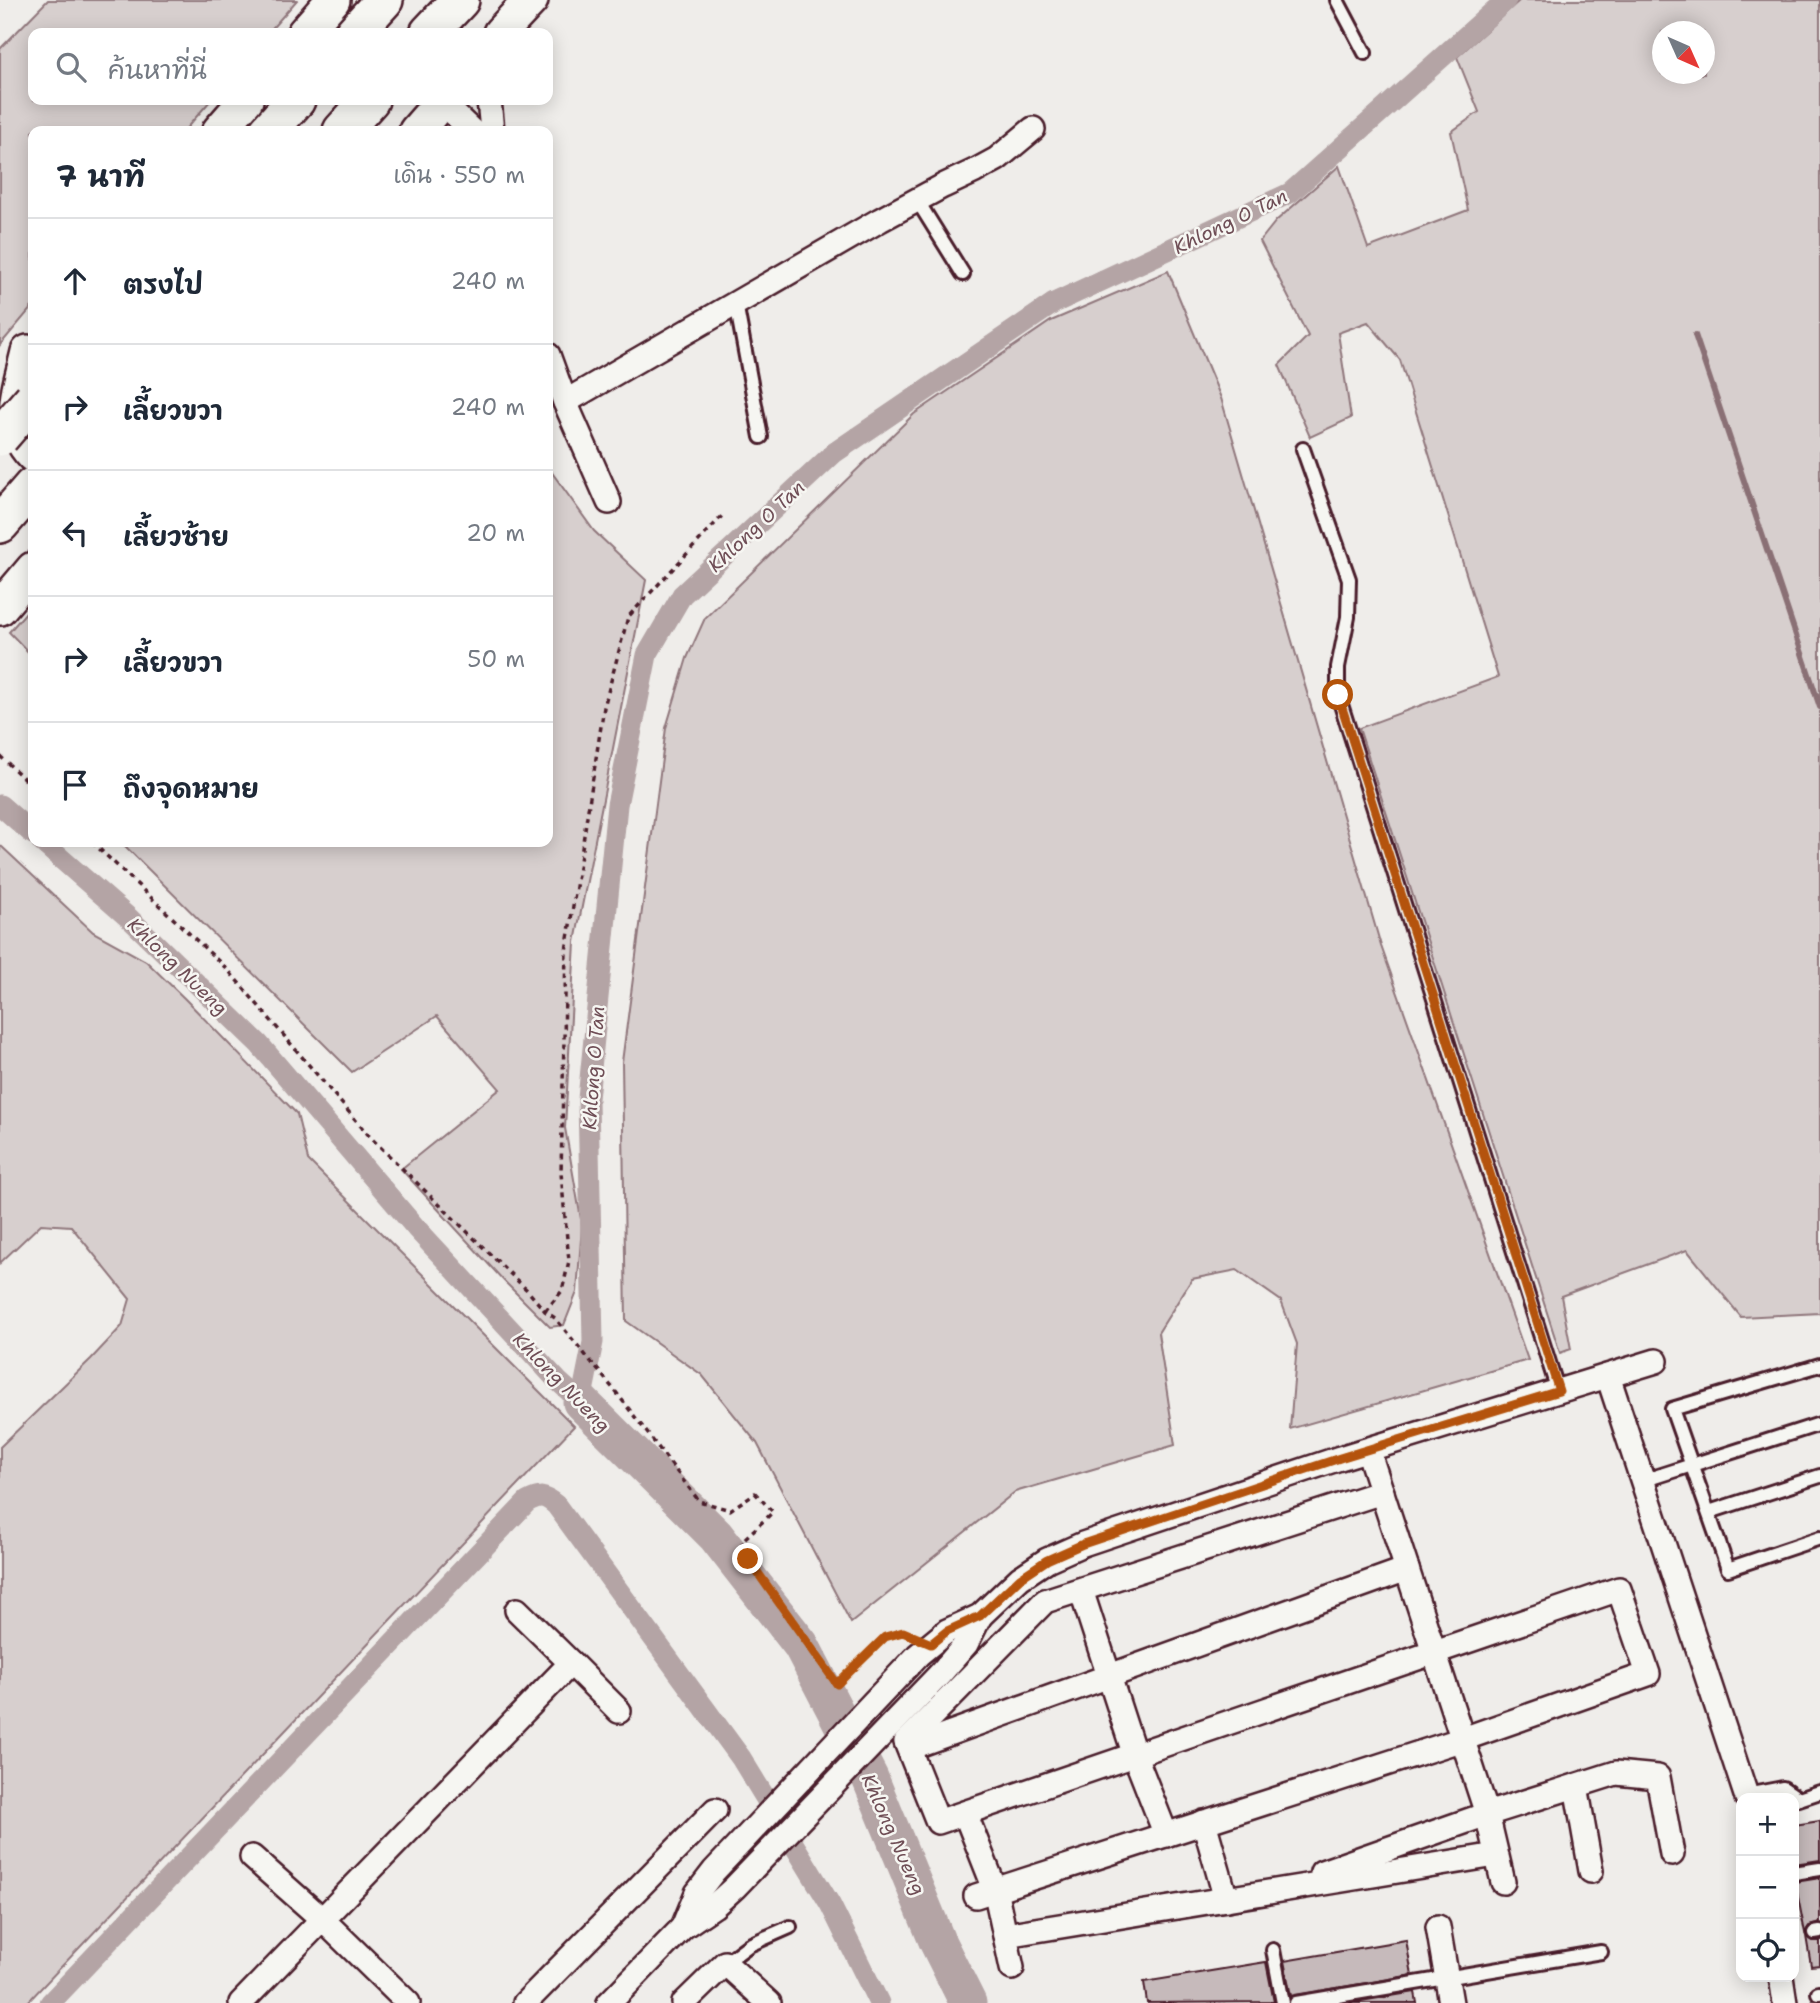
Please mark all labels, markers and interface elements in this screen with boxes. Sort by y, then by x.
north arrow [1652,21,1715,84]
search box [28,28,553,105]
icon: search [52,48,90,86]
text: ค้นหาที่นี่ [108,52,207,87]
text: 7 นาที [56,156,145,197]
text: เดิน · 550 m [393,160,525,190]
water label: Khlong O Tan [1169,183,1291,260]
icon: ahead [56,262,94,300]
text: 240 m [451,266,525,296]
text: ตรงไป [123,267,203,302]
icon: right [56,388,94,426]
text: 240 m [451,392,525,422]
text: เลี้ยวขวา [123,393,223,428]
water label: Khlong O Tan [703,475,810,578]
icon: left [56,514,94,552]
text: 20 m [466,518,525,548]
text: เลี้ยวซ้าย [123,519,229,554]
icon: right [56,640,94,678]
text: 50 m [467,644,525,674]
text: เลี้ยวขวา [123,645,223,680]
route start [1322,679,1353,710]
icon: arrive [56,766,94,804]
text: ถึงจุดหมาย [123,771,259,806]
water label: Khlong Nueng [122,912,233,1021]
water label: Khlong O Tan [577,1005,610,1131]
water label: Khlong Nueng [507,1327,616,1438]
route end [732,1543,763,1574]
water label: Khlong Nueng [856,1770,931,1899]
map controls [1736,1793,1799,1982]
button: + [1736,1793,1799,1856]
button: − [1736,1856,1799,1919]
button: locate [1736,1919,1799,1982]

